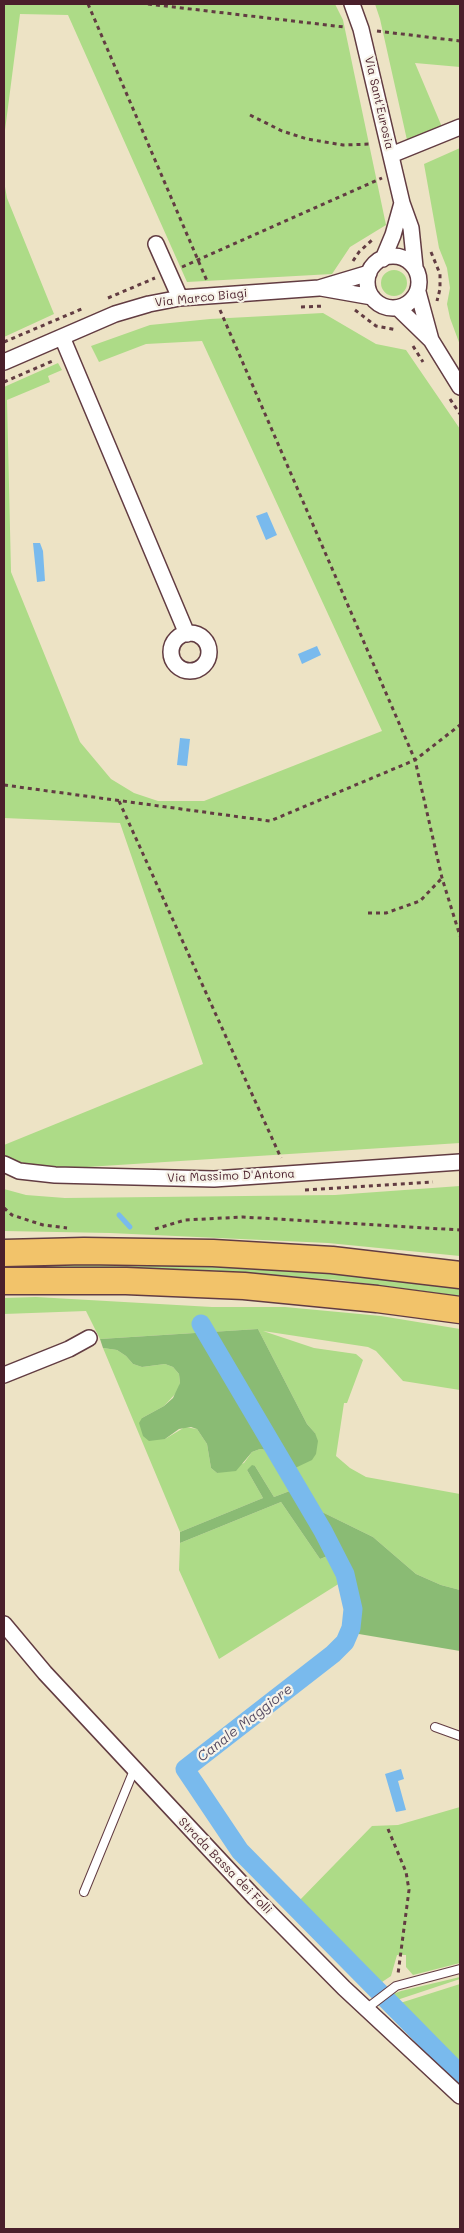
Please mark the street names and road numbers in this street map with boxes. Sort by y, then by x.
street label: Via Sant'Eurosia [361,55,397,151]
street label: Via Marco Biagi [154,286,248,310]
street label: Via Massimo D'Antona [167,1167,295,1185]
street label: Strada Bassa dei Folli [175,1815,275,1917]

